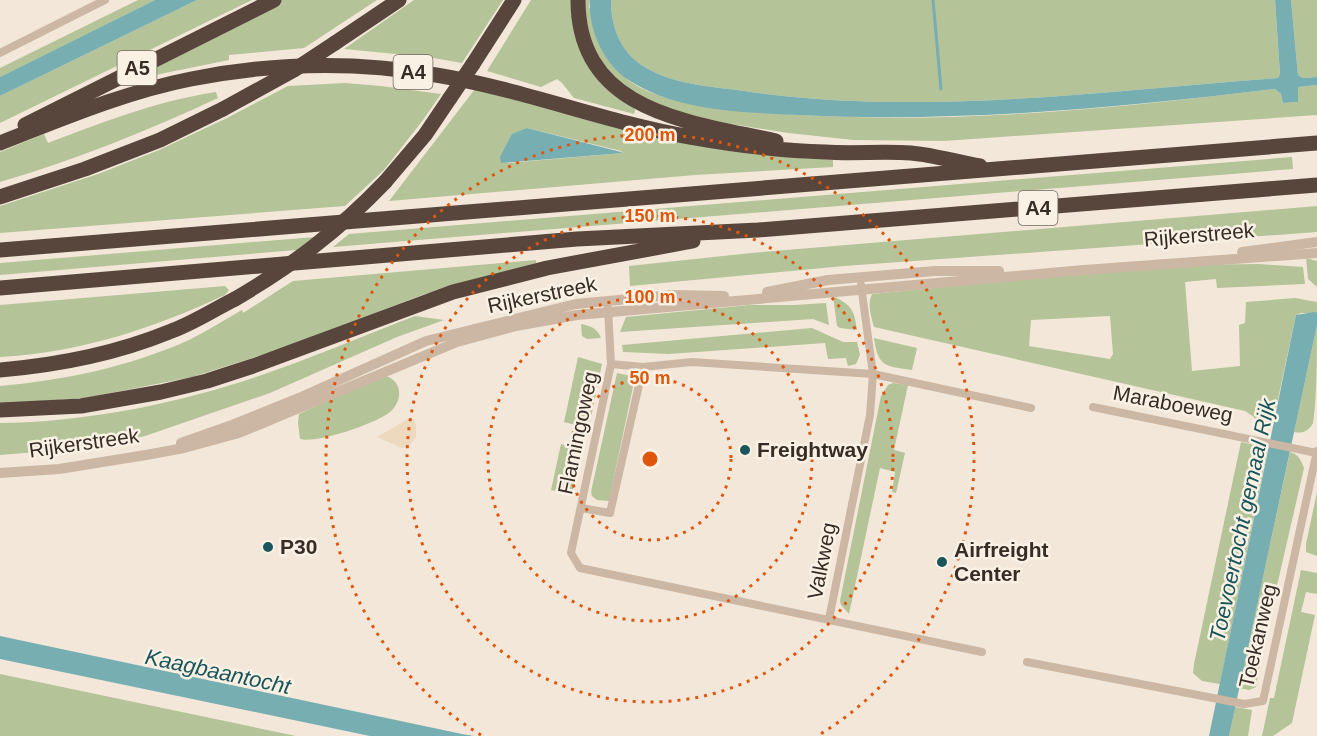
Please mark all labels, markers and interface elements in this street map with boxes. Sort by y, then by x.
road number: A5 [118,51,156,85]
road number: A4 [394,55,432,89]
text: 200 m [624,125,676,145]
road number: A4 [1018,191,1058,225]
text: 150 m [624,206,676,226]
street label: Rijkerstreek [1143,218,1256,251]
street label: Rijkerstreek [485,272,599,317]
text: 100 m [624,287,676,307]
text: 50 m [629,368,671,388]
street label: Flamingoweg [553,369,602,496]
street label: Maraboeweg [1111,381,1235,426]
water label: Toevoertocht gemaal Rijk [1205,396,1281,644]
street label: Rijkerstreek [27,423,141,462]
place label: Freightway [757,438,868,461]
marker: Freightway [738,443,752,457]
centre of rings [640,449,660,469]
street label: Valkweg [803,521,840,601]
place label: P30 [280,535,317,558]
place label: Airfreight Center [954,538,1049,585]
marker: P30 [261,540,275,554]
marker: Airfreight Center [935,555,949,569]
street label: Toekanweg [1234,582,1281,690]
water label: Kaagbaantocht [143,644,294,699]

